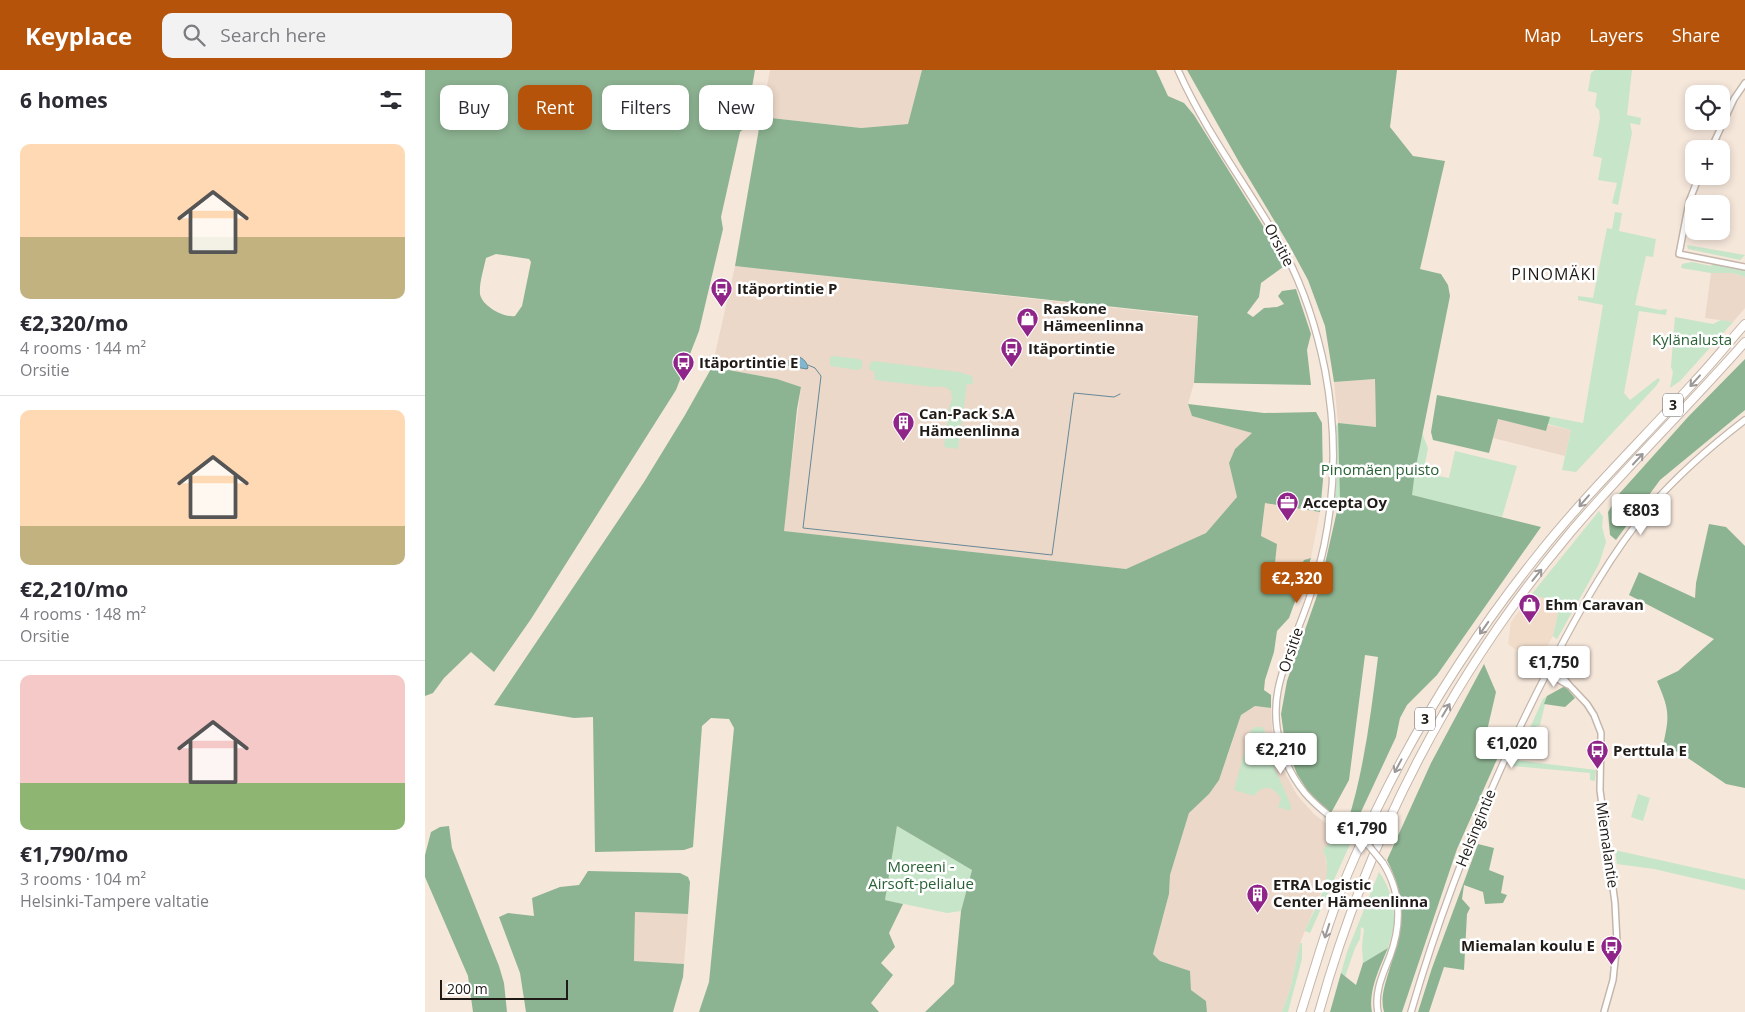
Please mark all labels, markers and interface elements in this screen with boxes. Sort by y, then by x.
search box [162,13,512,58]
text: Keyplace [25,19,132,52]
icon: search [180,21,208,49]
text: Search here [220,22,326,48]
text: Map [1524,23,1561,47]
text: Layers [1589,23,1644,47]
text: Share [1672,23,1720,47]
chip: Buy [440,85,508,130]
chip: Rent [518,85,592,130]
chip: Filters [602,85,689,130]
chip: New [699,85,773,130]
map controls [1685,85,1730,240]
button: locate [1685,85,1730,130]
text: 6 homes [20,86,108,114]
icon: filters [377,86,405,114]
button: + [1685,140,1730,185]
icon: home [168,177,258,267]
button: − [1685,195,1730,240]
street label: Orsitie [1260,219,1300,270]
district label: PINOMÄKI [1511,263,1597,285]
bus stop icon: Itäportintie P [709,277,733,308]
place label: Itäportintie P [737,278,837,298]
place label: Raskone Hämeenlinna [1043,298,1144,335]
shop icon: Raskone Hämeenlinna [1015,306,1039,337]
text: €2,320/mo [20,309,128,337]
park label: Kylänalusta [1652,329,1732,349]
text: 4 rooms · 144 m² [20,337,146,359]
bus stop icon: Itäportintie [1000,337,1024,368]
place label: Itäportintie [1028,338,1115,358]
bus stop icon: Itäportintie E [671,351,695,382]
place label: Itäportintie E [699,352,798,372]
text: Orsitie [20,359,69,381]
one-way arrow [1690,374,1701,387]
road number: 3 [1663,394,1683,416]
place label: Can-Pack S.A Hämeenlinna [919,403,1020,440]
building icon: Can-Pack S.A Hämeenlinna [891,411,915,442]
icon: home [168,442,258,532]
one-way arrow [1632,452,1644,465]
park label: Pinomäen puisto [1321,459,1439,479]
office icon: Accepta Oy [1275,491,1299,522]
place label: Accepta Oy [1303,492,1388,512]
one-way arrow [1578,494,1590,507]
pin: €803 [1611,494,1671,536]
text: €803 [1623,499,1659,521]
pin: €2,320 [1256,562,1338,604]
text: €2,320 [1272,567,1322,589]
one-way arrow [1531,569,1542,582]
text: €2,210/mo [20,575,128,603]
shop icon: Ehm Caravan [1517,593,1541,624]
place label: Ehm Caravan [1545,594,1644,614]
text: 4 rooms · 148 m² [20,603,146,625]
one-way arrow [1479,621,1489,635]
text: Orsitie [20,625,69,647]
street label: Orsitie [1273,625,1307,675]
pin: €1,750 [1513,646,1595,688]
text: €1,750 [1529,651,1579,673]
one-way arrow [1442,703,1452,717]
icon: home [168,707,258,797]
road number: 3 [1415,708,1435,731]
pin: €1,020 [1471,726,1553,769]
pin: €2,210 [1240,732,1322,775]
text: €1,020 [1487,732,1537,754]
text: €2,210 [1256,738,1306,760]
bus stop icon: Perttula E [1585,739,1609,770]
place label: Perttula E [1613,740,1687,760]
one-way arrow [1393,759,1403,773]
street label: Helsingintie [1450,786,1500,869]
street label: Miemalantie [1592,800,1624,889]
pin: €1,790 [1321,812,1403,854]
text: €1,790 [1337,817,1387,839]
text: €1,790/mo [20,840,128,868]
park label: Moreeni - Airsoft-pelialue [868,856,974,893]
text: 3 rooms · 104 m² [20,868,146,890]
place label: ETRA Logistic Center Hämeenlinna [1273,874,1428,911]
building icon: ETRA Logistic Center Hämeenlinna [1245,882,1269,913]
text: Helsinki-Tampere valtatie [20,890,209,912]
one-way arrow [1321,923,1331,939]
bus stop icon: Miemalan koulu E [1599,934,1623,965]
place label: Miemalan koulu E [1461,935,1595,955]
scale bar [440,977,567,1000]
text: 200 m [447,979,488,998]

